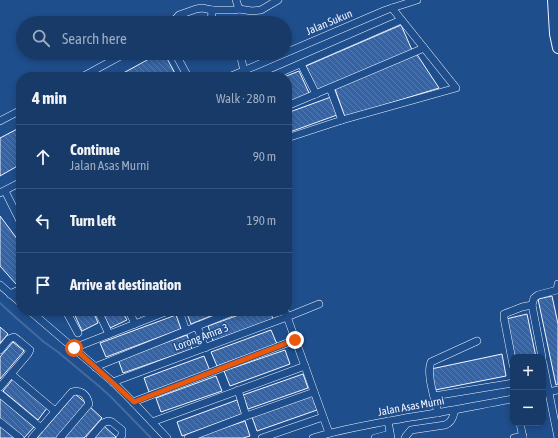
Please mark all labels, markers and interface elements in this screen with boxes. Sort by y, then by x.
street label: Jalan Sukun [304,7,354,37]
search box [16,16,292,60]
icon: search [30,27,52,49]
text: Search here [62,30,127,47]
text: 4 min [32,88,67,108]
text: Walk · 280 m [216,91,276,106]
text: Continue [70,141,120,158]
icon: ahead [32,146,54,168]
text: 90 m [253,149,276,164]
text: Jalan Asas Murni [70,158,149,173]
icon: left [32,210,54,232]
text: Turn left [70,212,116,229]
text: 190 m [247,213,276,228]
icon: arrive [32,274,54,296]
text: Arrive at destination [70,276,181,293]
street label: Lorong Amra 3 [172,321,230,353]
route end [286,331,304,349]
route start [65,339,83,357]
map controls [510,354,546,426]
button: + [510,354,546,390]
button: − [510,390,546,426]
street label: Jalan Asas Murni [377,394,445,418]

